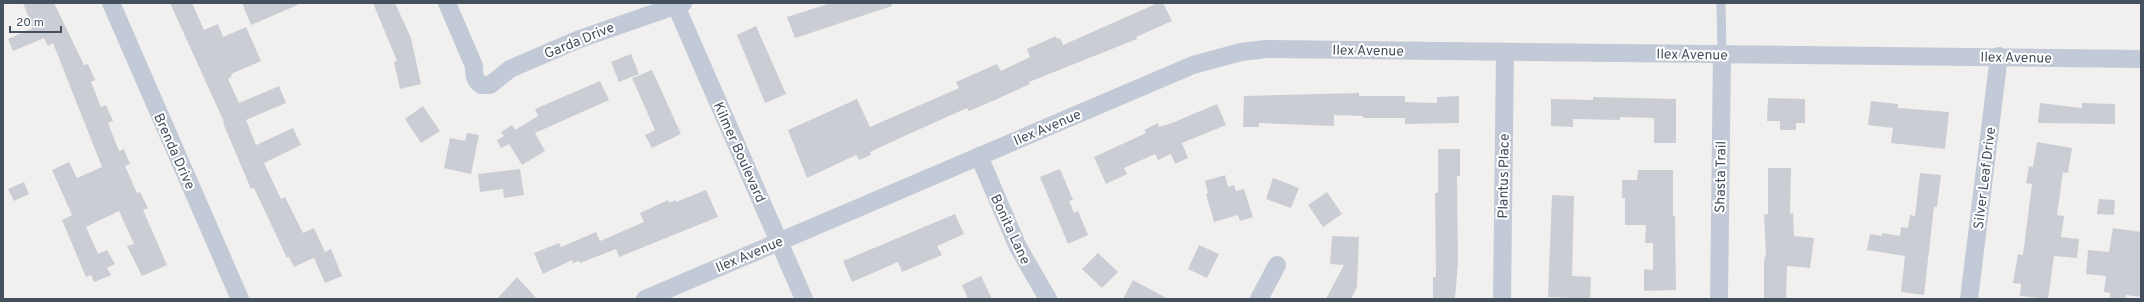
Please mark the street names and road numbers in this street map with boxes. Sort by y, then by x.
street label: Garda Drive [542,20,617,63]
street label: Ilex Avenue [1332,42,1404,61]
street label: Ilex Avenue [1656,46,1728,65]
street label: Ilex Avenue [1980,49,2052,68]
street label: Kilmer Boulevard [709,100,768,206]
street label: Ilex Avenue [1011,107,1084,150]
street label: Brenda Drive [149,111,198,192]
street label: Silver Leaf Drive [1971,126,2000,230]
street label: Plantus Place [1495,133,1514,219]
street label: Shasta Trail [1712,141,1731,213]
street label: Bonita Lane [986,192,1033,267]
street label: Ilex Avenue [713,234,786,277]

